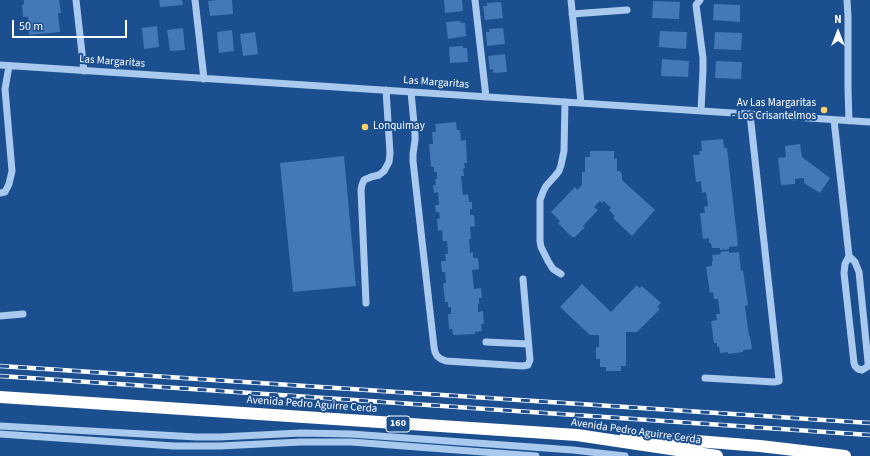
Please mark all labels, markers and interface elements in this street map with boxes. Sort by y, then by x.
scale bar [14,12,129,38]
north arrow [818,12,858,52]
text: N [834,12,842,27]
text: 50 m [19,18,43,35]
street label: Las Margaritas [79,53,145,71]
street label: Las Margaritas [403,74,469,92]
place label: Av Las Margaritas - Los Crisantelmos [732,97,816,123]
marker: Av Las Margaritas - Los Crisantelmos [819,105,829,115]
place label: Lonquimay [373,120,425,134]
marker: Lonquimay [360,122,370,132]
street label: Avenida Pedro Aguirre Cerda [246,394,378,416]
road number: 160 [386,416,410,432]
street label: Avenida Pedro Aguirre Cerda [570,416,702,448]

